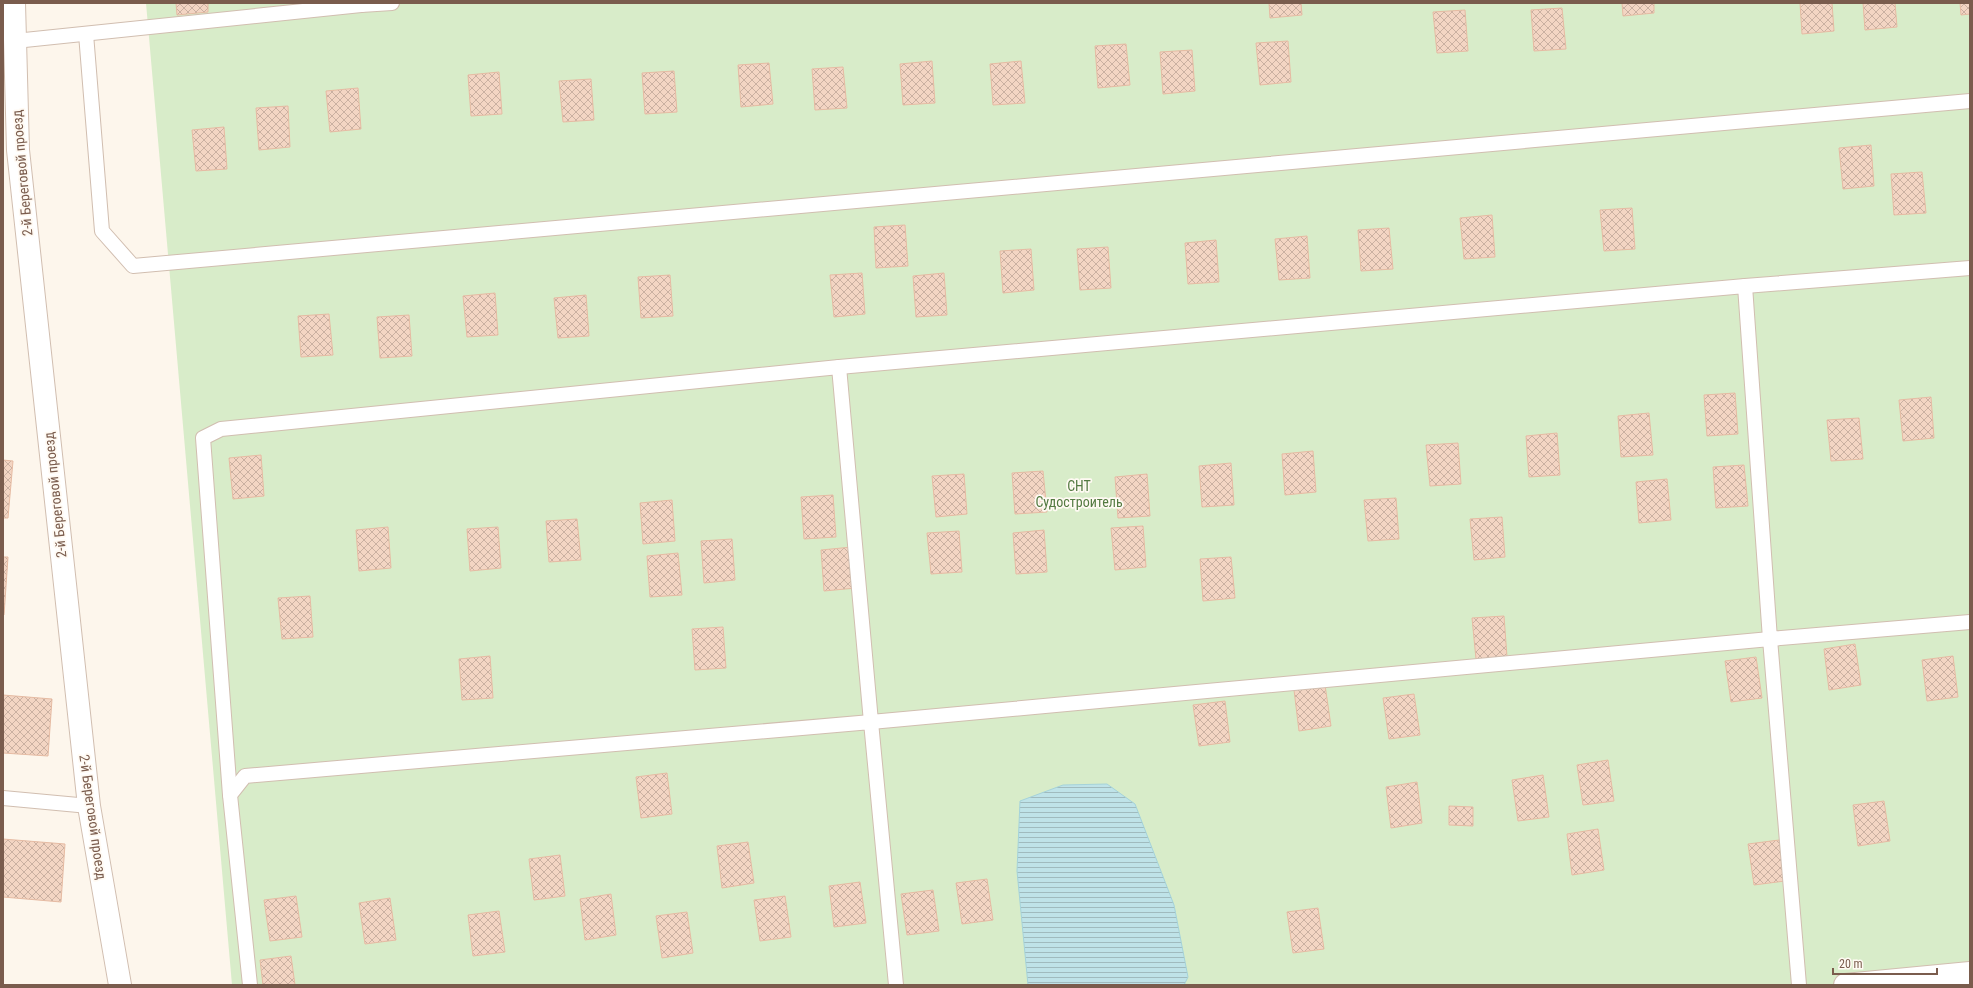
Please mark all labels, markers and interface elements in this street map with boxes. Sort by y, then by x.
street label: 2-й Береговой проезд [8,109,35,237]
street label: 2-й Береговой проезд [40,431,70,559]
park label: СНТ Судостроитель [1035,478,1123,510]
street label: 2-й Береговой проезд [76,753,110,881]
scale bar [1833,950,1937,976]
text: 20 m [1839,957,1863,971]

